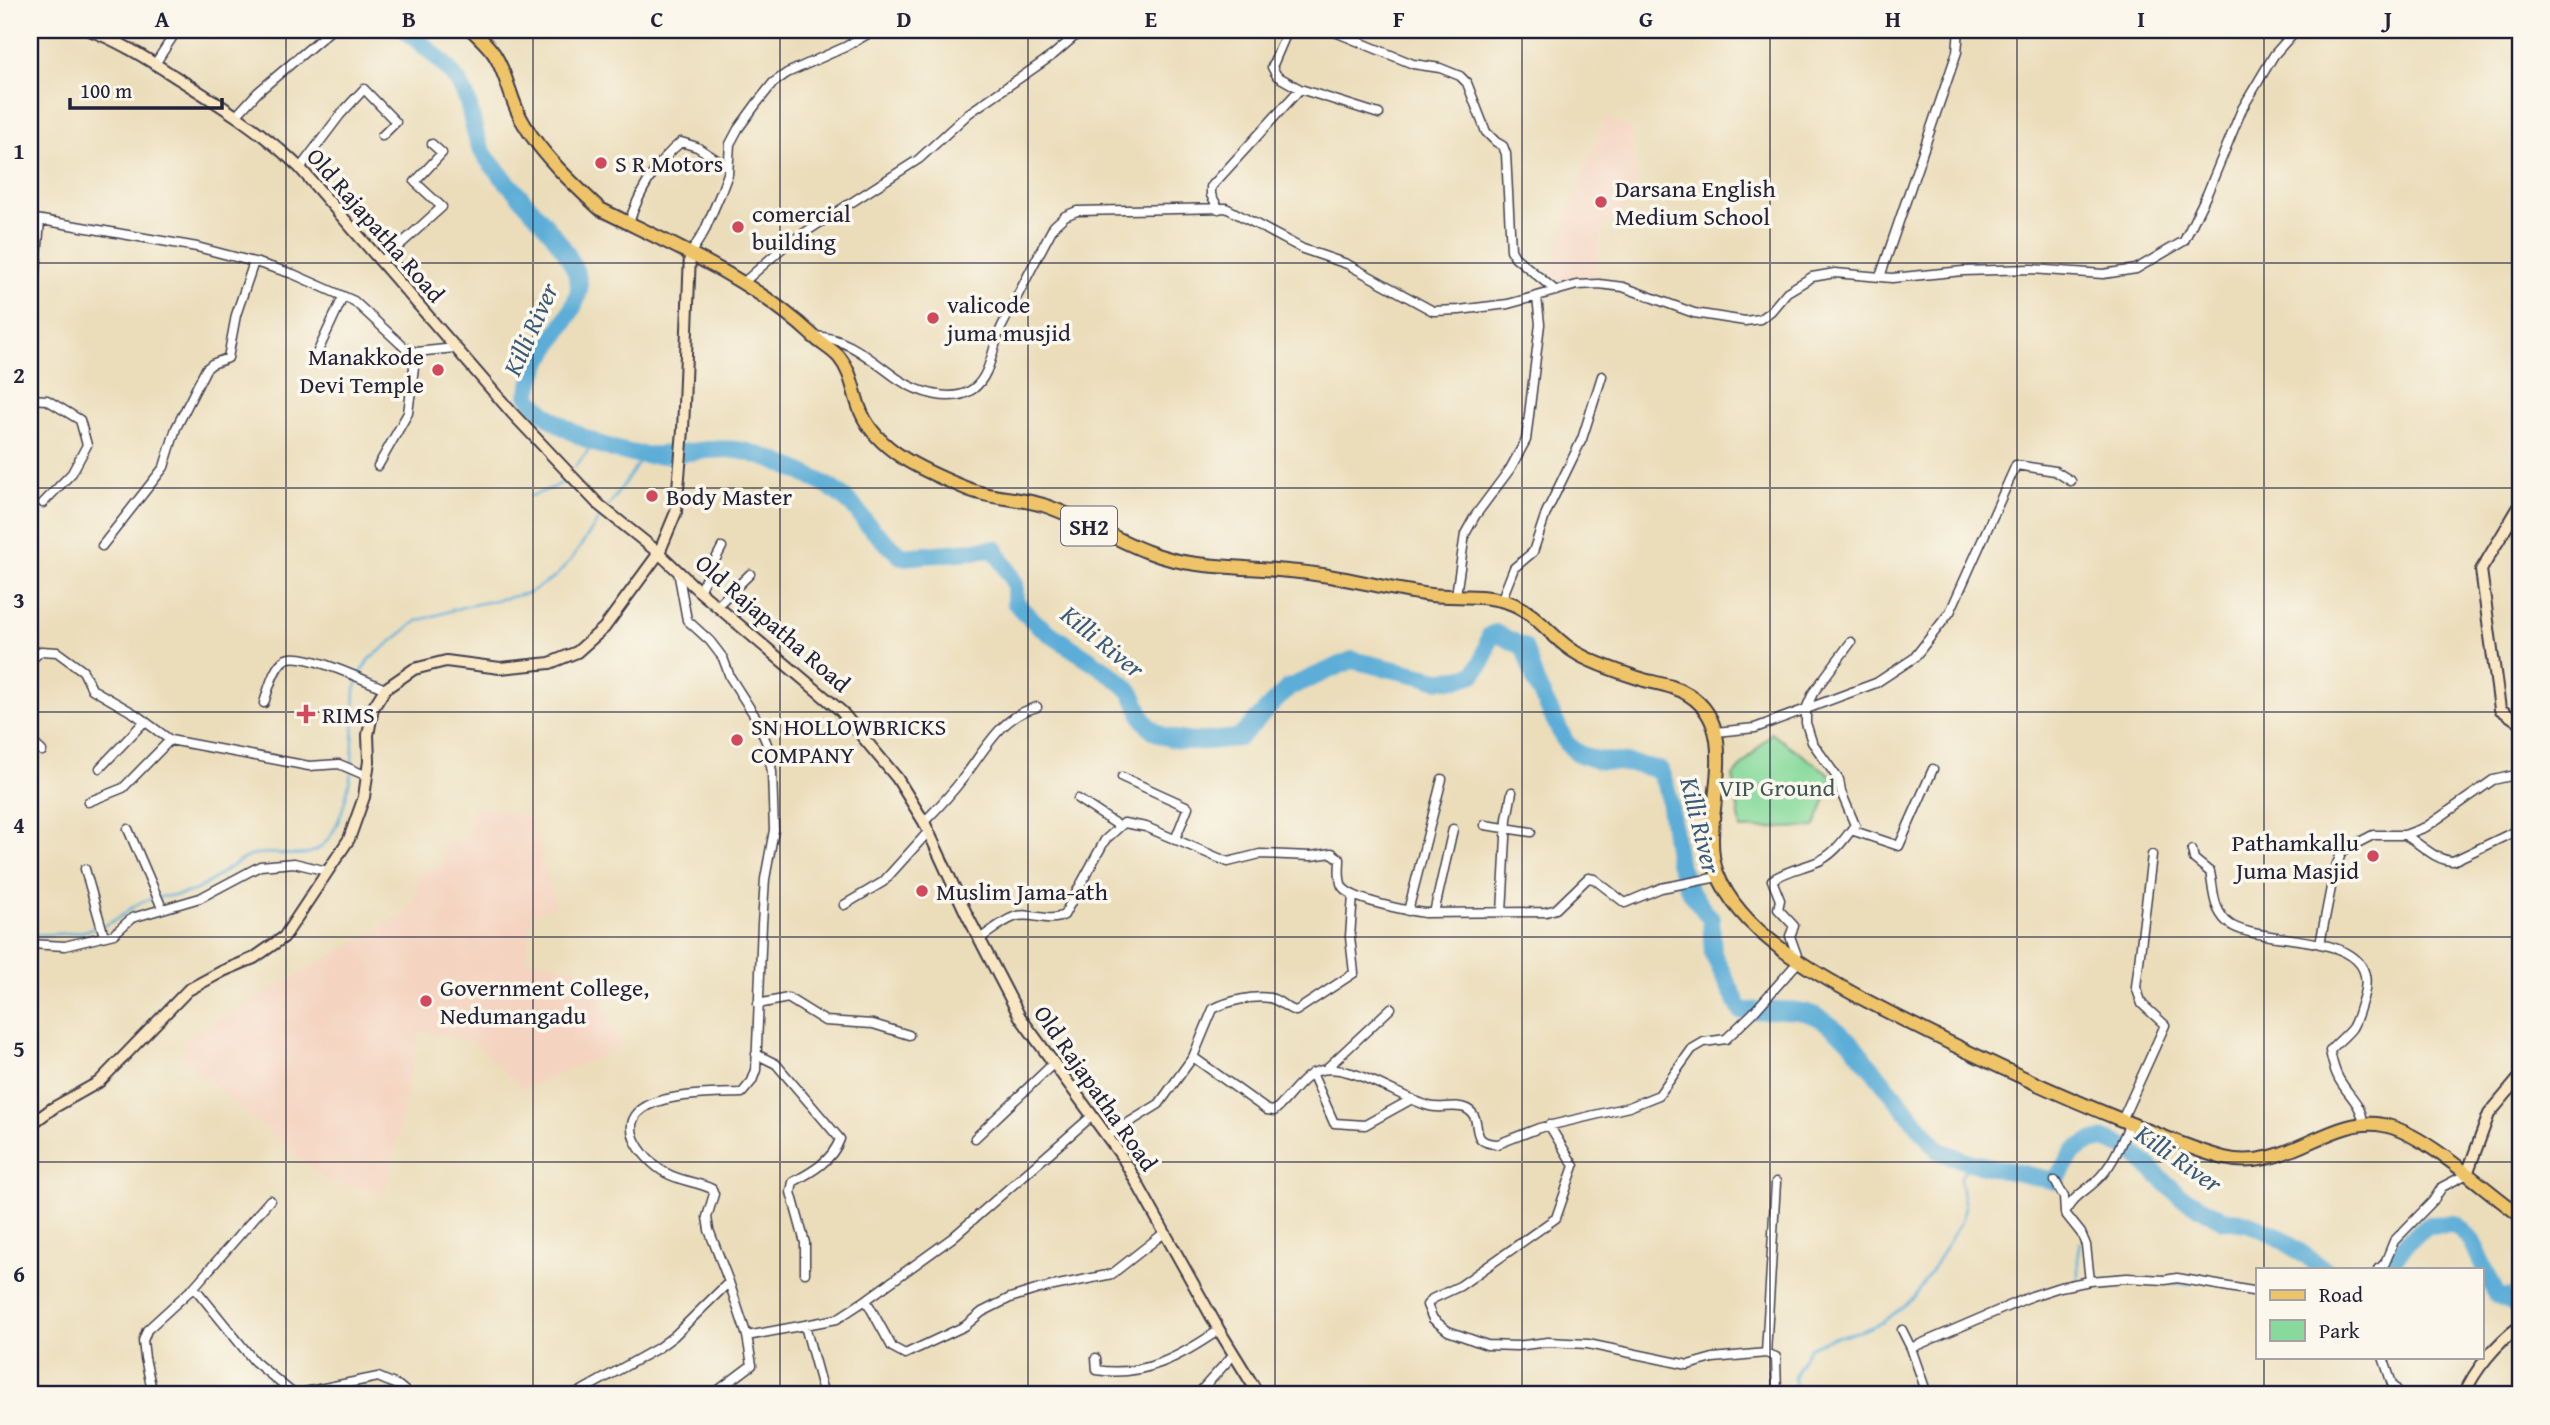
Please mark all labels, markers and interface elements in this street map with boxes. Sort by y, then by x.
text: A [155,2,170,35]
text: B [402,2,416,35]
text: C [650,2,664,35]
text: D [897,2,912,35]
text: E [1145,2,1157,35]
text: F [1393,2,1405,35]
text: G [1639,2,1653,35]
text: H [1885,2,1901,35]
text: I [2137,2,2145,35]
text: J [2380,2,2392,35]
scale bar [70,66,222,110]
text: 100 m [80,75,132,106]
text: 1 [13,134,25,167]
street label: Old Rajapatha Road [299,140,453,310]
place label: S R Motors [615,146,723,181]
marker: S R Motors [593,155,609,171]
place label: Darsana English Medium School [1615,171,1776,234]
marker: Darsana English Medium School [1593,194,1609,210]
place label: comercial building [752,196,851,259]
marker: comercial building [730,219,746,235]
water label: Killi River [492,275,568,383]
place label: valicode juma musjid [944,287,1071,350]
marker: valicode juma musjid [925,310,941,326]
place label: Manakkode Devi Temple [300,339,424,402]
text: 2 [13,358,25,391]
marker: Manakkode Devi Temple [430,362,446,378]
place label: Body Master [666,479,792,514]
marker: Body Master [644,488,660,504]
road number: SH2 [1061,506,1117,546]
street label: Old Rajapatha Road [688,546,858,700]
text: 3 [13,583,25,616]
water label: Killi River [1052,594,1154,688]
place label: RIMS [322,697,375,732]
marker: RIMS [296,704,316,724]
place label: SN HOLLOWBRICKS COMPANY [751,709,946,772]
marker: SN HOLLOWBRICKS COMPANY [729,732,745,748]
park label: VIP Ground [1719,770,1835,805]
water label: Killi River [1670,772,1732,879]
text: 4 [13,808,25,841]
place label: Pathamkallu Juma Masjid [2232,825,2359,888]
marker: Pathamkallu Juma Masjid [2365,848,2381,864]
place label: Muslim Jama-ath [936,874,1108,909]
marker: Muslim Jama-ath [914,883,930,899]
place label: Government College, Nedumangadu [440,970,649,1033]
marker: Government College, Nedumangadu [418,993,434,1009]
street label: Old Rajapatha Road [1026,998,1166,1178]
text: 5 [13,1032,25,1065]
water label: Killi River [2127,1113,2231,1203]
text: 6 [13,1257,25,1290]
legend [2256,1268,2484,1358]
text: Road [2319,1279,2364,1310]
text: Park [2319,1315,2360,1346]

